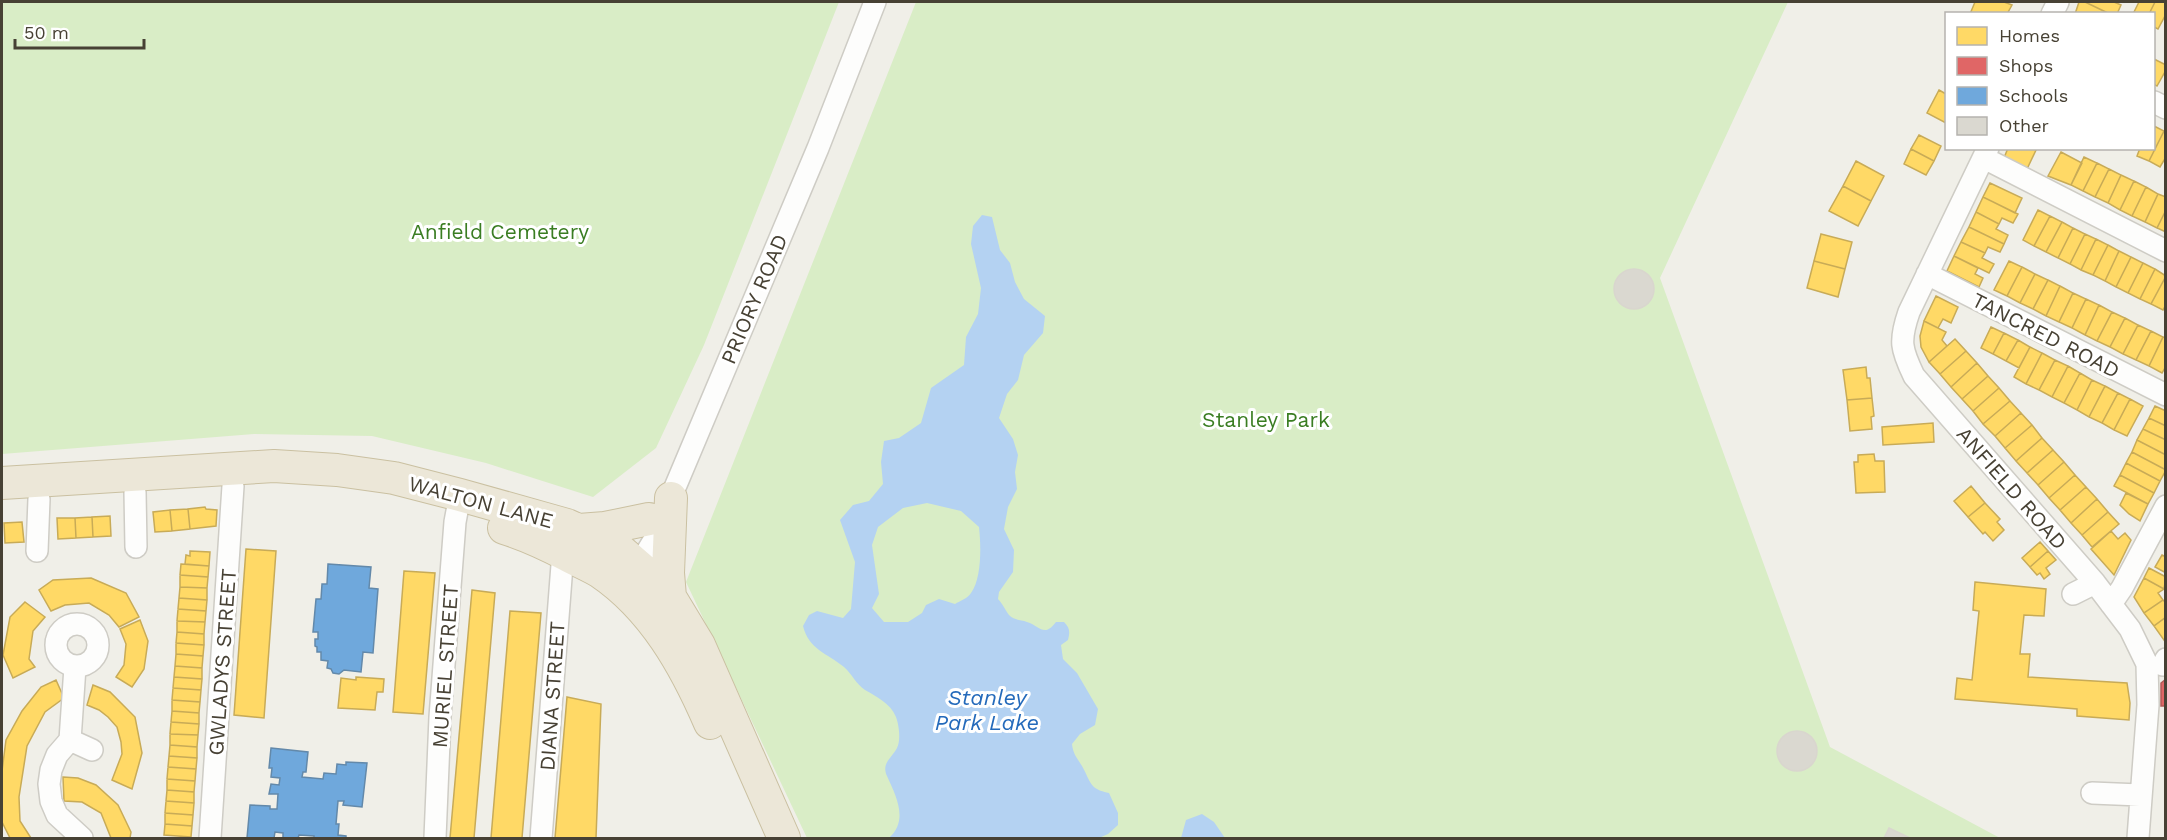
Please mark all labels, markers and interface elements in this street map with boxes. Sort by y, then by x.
scale bar [15,12,144,50]
legend [1945,12,2155,150]
text: 50 m [24,22,69,43]
text: Homes [1999,25,2060,46]
text: Shops [1999,55,2053,76]
text: Schools [1999,85,2068,106]
text: Other [1999,115,2049,136]
park label: Anfield Cemetery [411,219,589,244]
street label: PRIORY ROAD [715,230,793,368]
street label: TANCRED ROAD [1968,287,2124,383]
park label: Stanley Park [1202,407,1330,432]
street label: ANFIELD ROAD [1952,421,2072,555]
street label: WALTON LANE [406,471,556,533]
street label: GWLADYS STREET [203,567,241,756]
street label: MURIEL STREET [427,583,463,749]
street label: DIANA STREET [534,620,570,772]
water label: Stanley Park Lake [935,685,1039,735]

